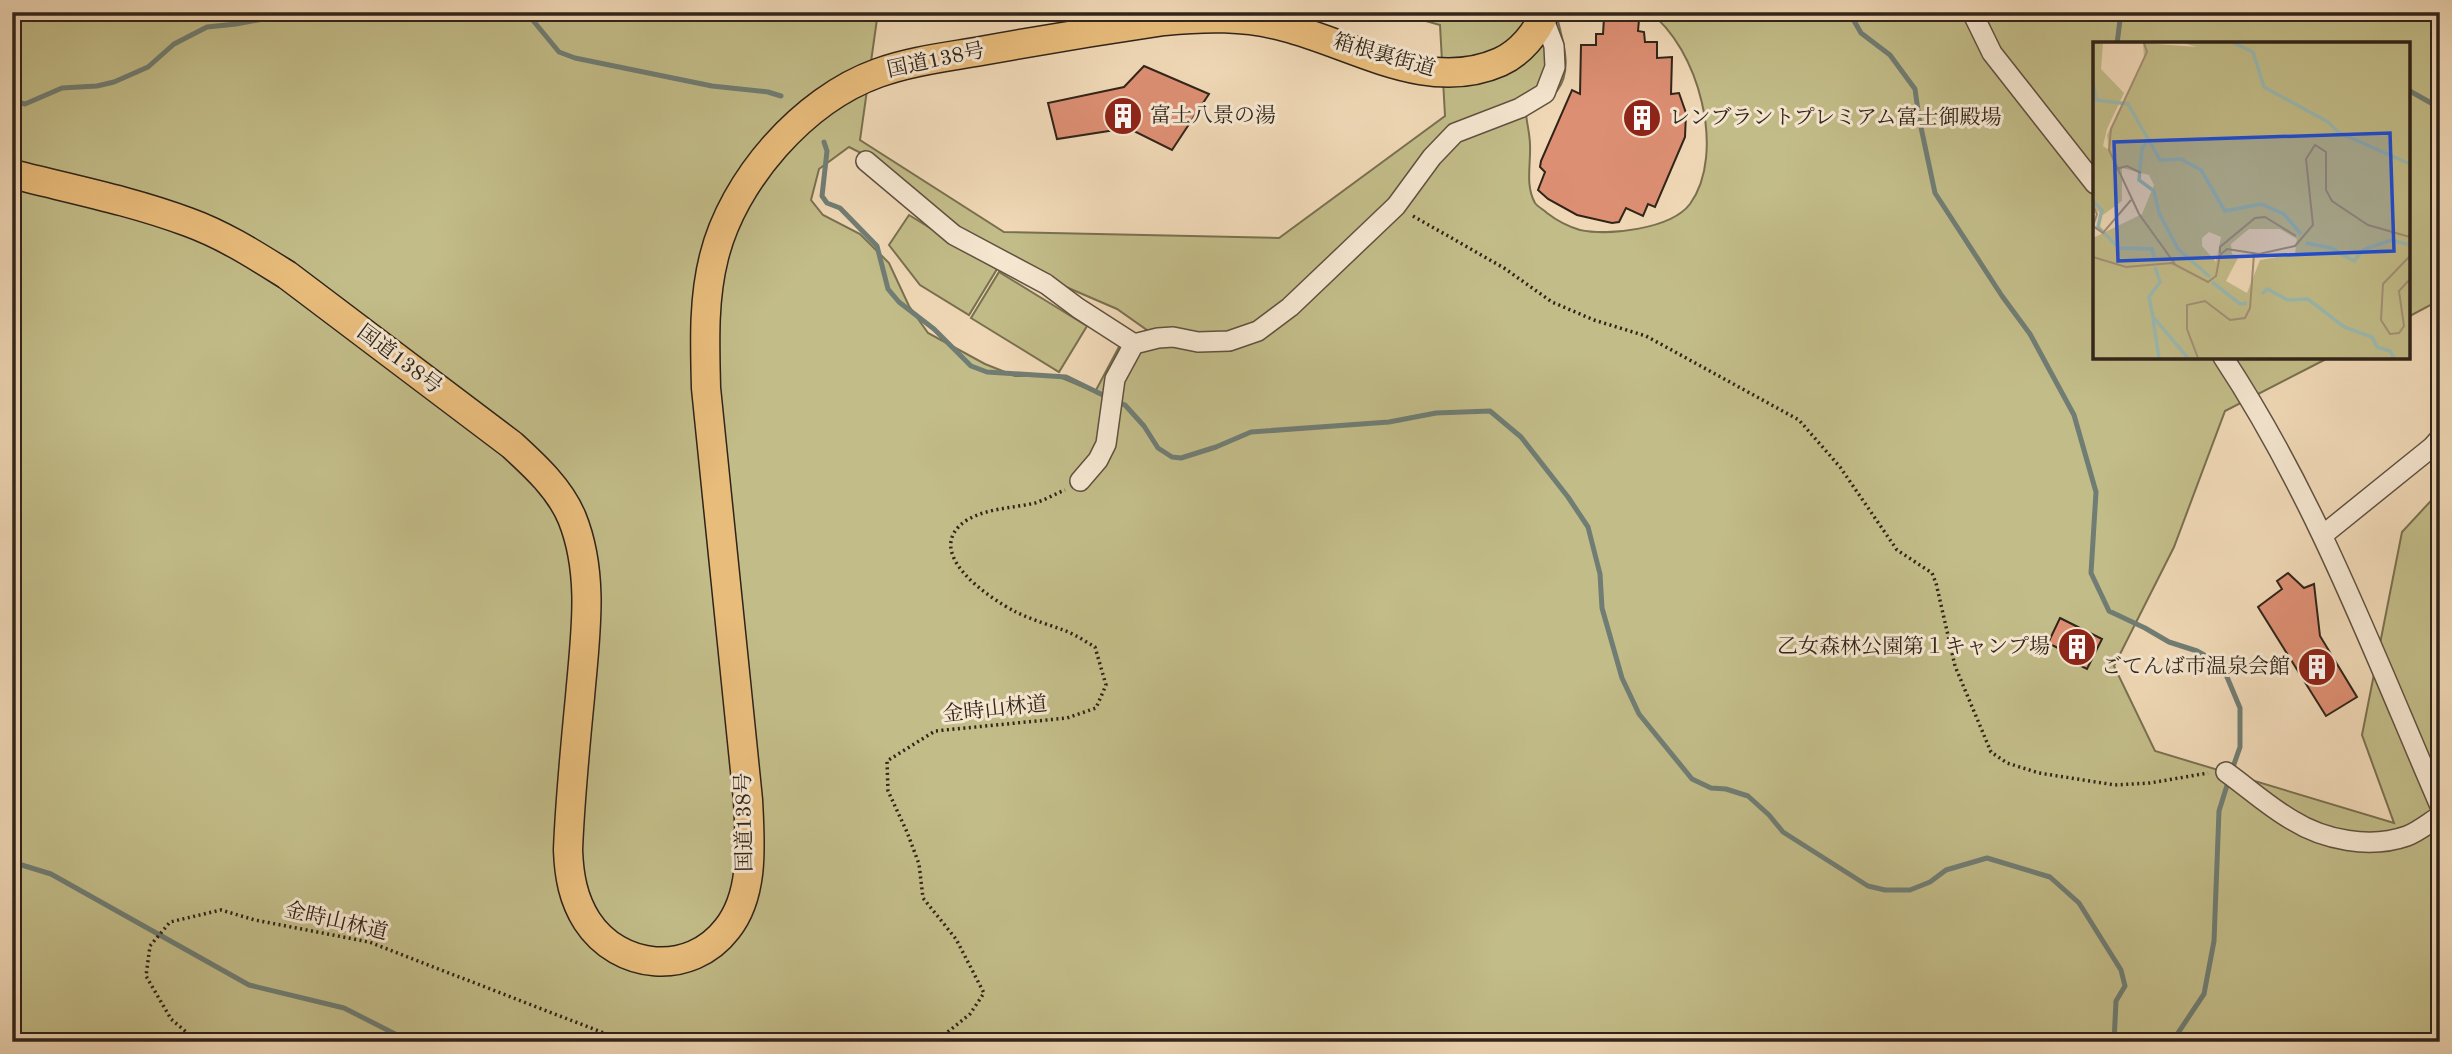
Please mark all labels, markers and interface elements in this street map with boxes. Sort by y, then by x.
street label: 箱根裏街道 [1331,30,1438,81]
street label: 国道138号 [885,38,987,82]
inset map [2093,42,2410,359]
building icon: 富士八景の湯 [1102,95,1144,137]
building icon: レンブラントプレミアム富士御殿場 [1621,97,1663,139]
place label: 富士八景の湯 [1150,104,1276,127]
place label: レンブラントプレミアム富士御殿場 [1669,106,2002,129]
street label: 国道138号 [353,320,446,398]
building icon: 乙女森林公園第１キャンプ場 [2056,626,2098,668]
place label: 乙女森林公園第１キャンプ場 [1777,635,2050,658]
building icon: ごてんば市温泉会館 [2296,646,2338,688]
place label: ごてんば市温泉会館 [2101,655,2290,678]
street label: 金時山林道 [941,692,1048,726]
street label: 国道138号 [732,772,756,872]
street label: 金時山林道 [282,898,390,944]

